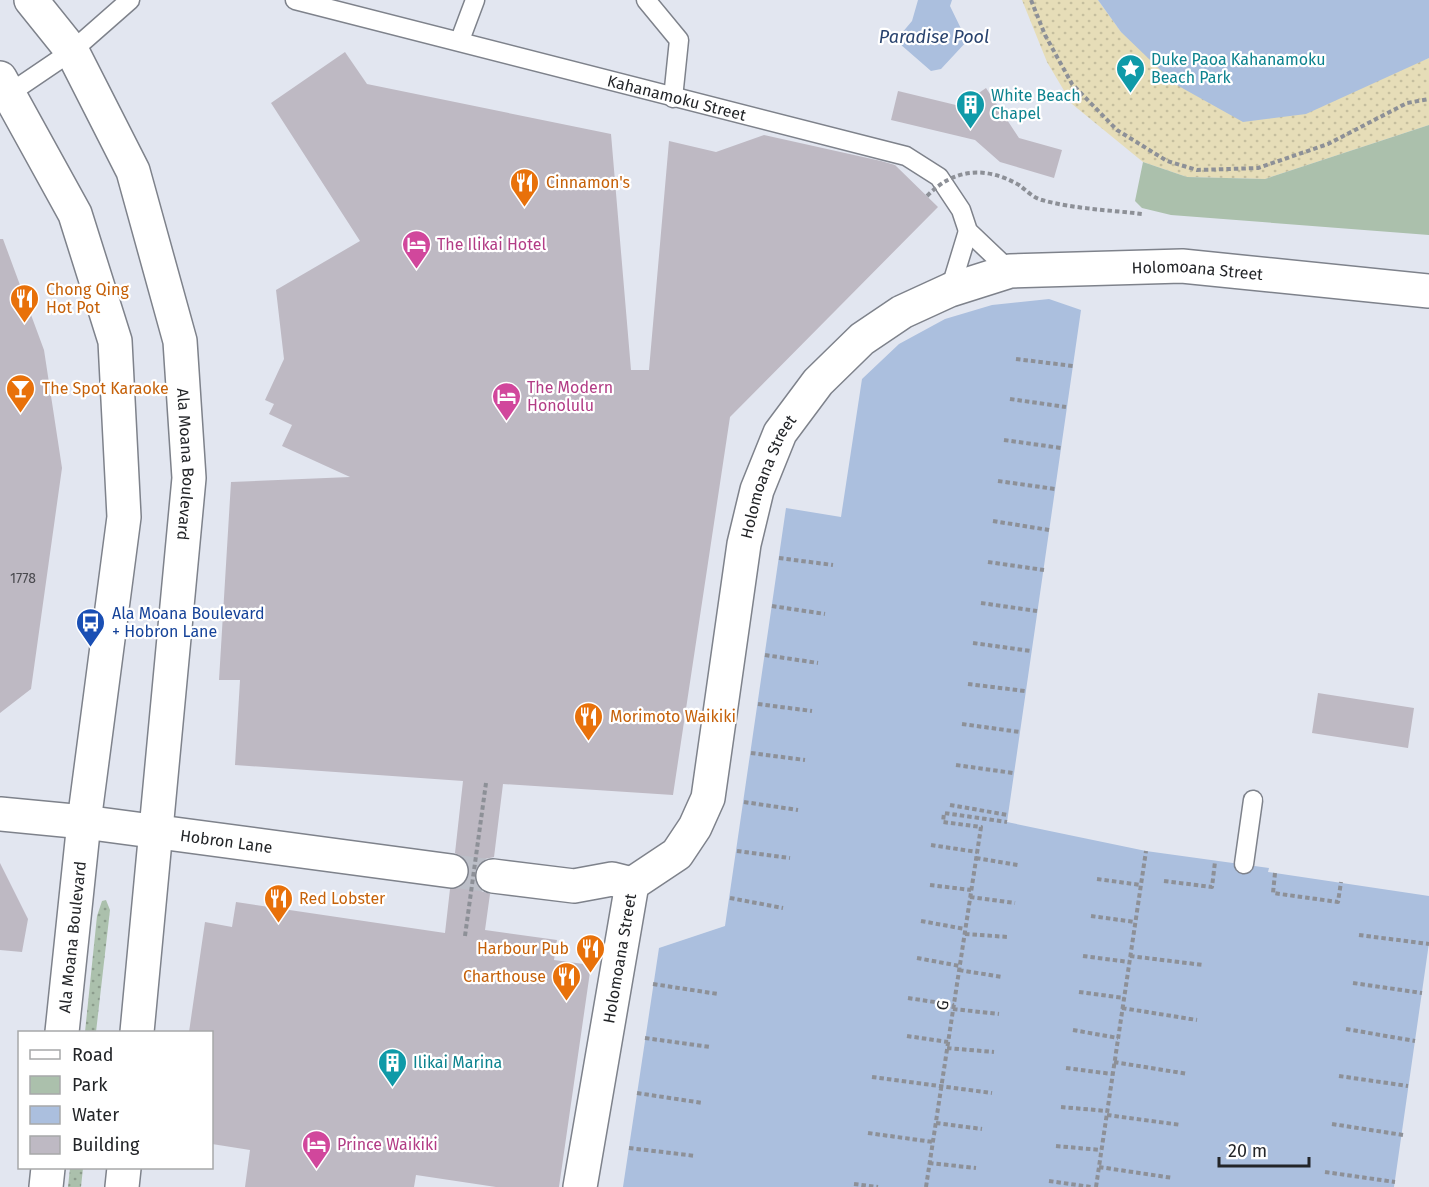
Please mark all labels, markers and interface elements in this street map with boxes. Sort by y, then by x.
water label: Paradise Pool [879,26,989,48]
place label: Duke Paoa Kahanamoku Beach Park [1151,50,1326,87]
place icon: Duke Paoa Kahanamoku Beach Park [1114,52,1146,94]
street label: Kahanamoku Street [605,71,748,125]
place label: White Beach Chapel [991,86,1081,123]
building icon: White Beach Chapel [954,88,986,130]
restaurant icon: Cinnamon's [509,166,541,208]
place label: Cinnamon's [546,173,630,192]
hotel icon: The Ilikai Hotel [400,228,432,270]
place label: The Ilikai Hotel [437,235,546,254]
street label: Holomoana Street [1131,257,1264,284]
place label: Chong Qing Hot Pot [46,280,129,317]
restaurant icon: Chong Qing Hot Pot [9,282,41,324]
bar icon: The Spot Karaoke [5,372,37,414]
place label: The Modern Honolulu [527,378,613,415]
place label: The Spot Karaoke [42,379,169,398]
hotel icon: The Modern Honolulu [490,380,522,422]
street label: Ala Moana Boulevard [173,387,198,541]
street label: Holomoana Street [737,411,800,541]
house number: 1778 [10,570,36,587]
place label: Ala Moana Boulevard + Hobron Lane [112,604,265,641]
bus stop icon: Ala Moana Boulevard + Hobron Lane [75,606,107,648]
restaurant icon: Morimoto Waikiki [573,700,605,742]
place label: Morimoto Waikiki [610,707,736,726]
street label: Hobron Lane [179,826,274,857]
street label: Ala Moana Boulevard [55,860,90,1014]
restaurant icon: Red Lobster [262,882,294,924]
place label: Red Lobster [299,889,386,908]
street label: Holomoana Street [599,892,640,1025]
restaurant icon: Harbour Pub [574,932,606,974]
place label: Harbour Pub [477,939,569,958]
restaurant icon: Charthouse [551,960,583,1002]
place label: Charthouse [463,967,546,986]
street label: G [932,999,953,1012]
legend [18,1031,213,1169]
text: Road [72,1044,114,1066]
building icon: Ilikai Marina [376,1046,408,1088]
place label: Ilikai Marina [413,1053,502,1072]
text: Park [72,1074,108,1096]
text: Water [72,1104,119,1126]
hotel icon: Prince Waikiki [300,1128,332,1170]
scale bar [1219,1130,1309,1168]
text: Building [72,1134,140,1156]
place label: Prince Waikiki [337,1135,438,1154]
text: 20 m [1228,1140,1267,1162]

